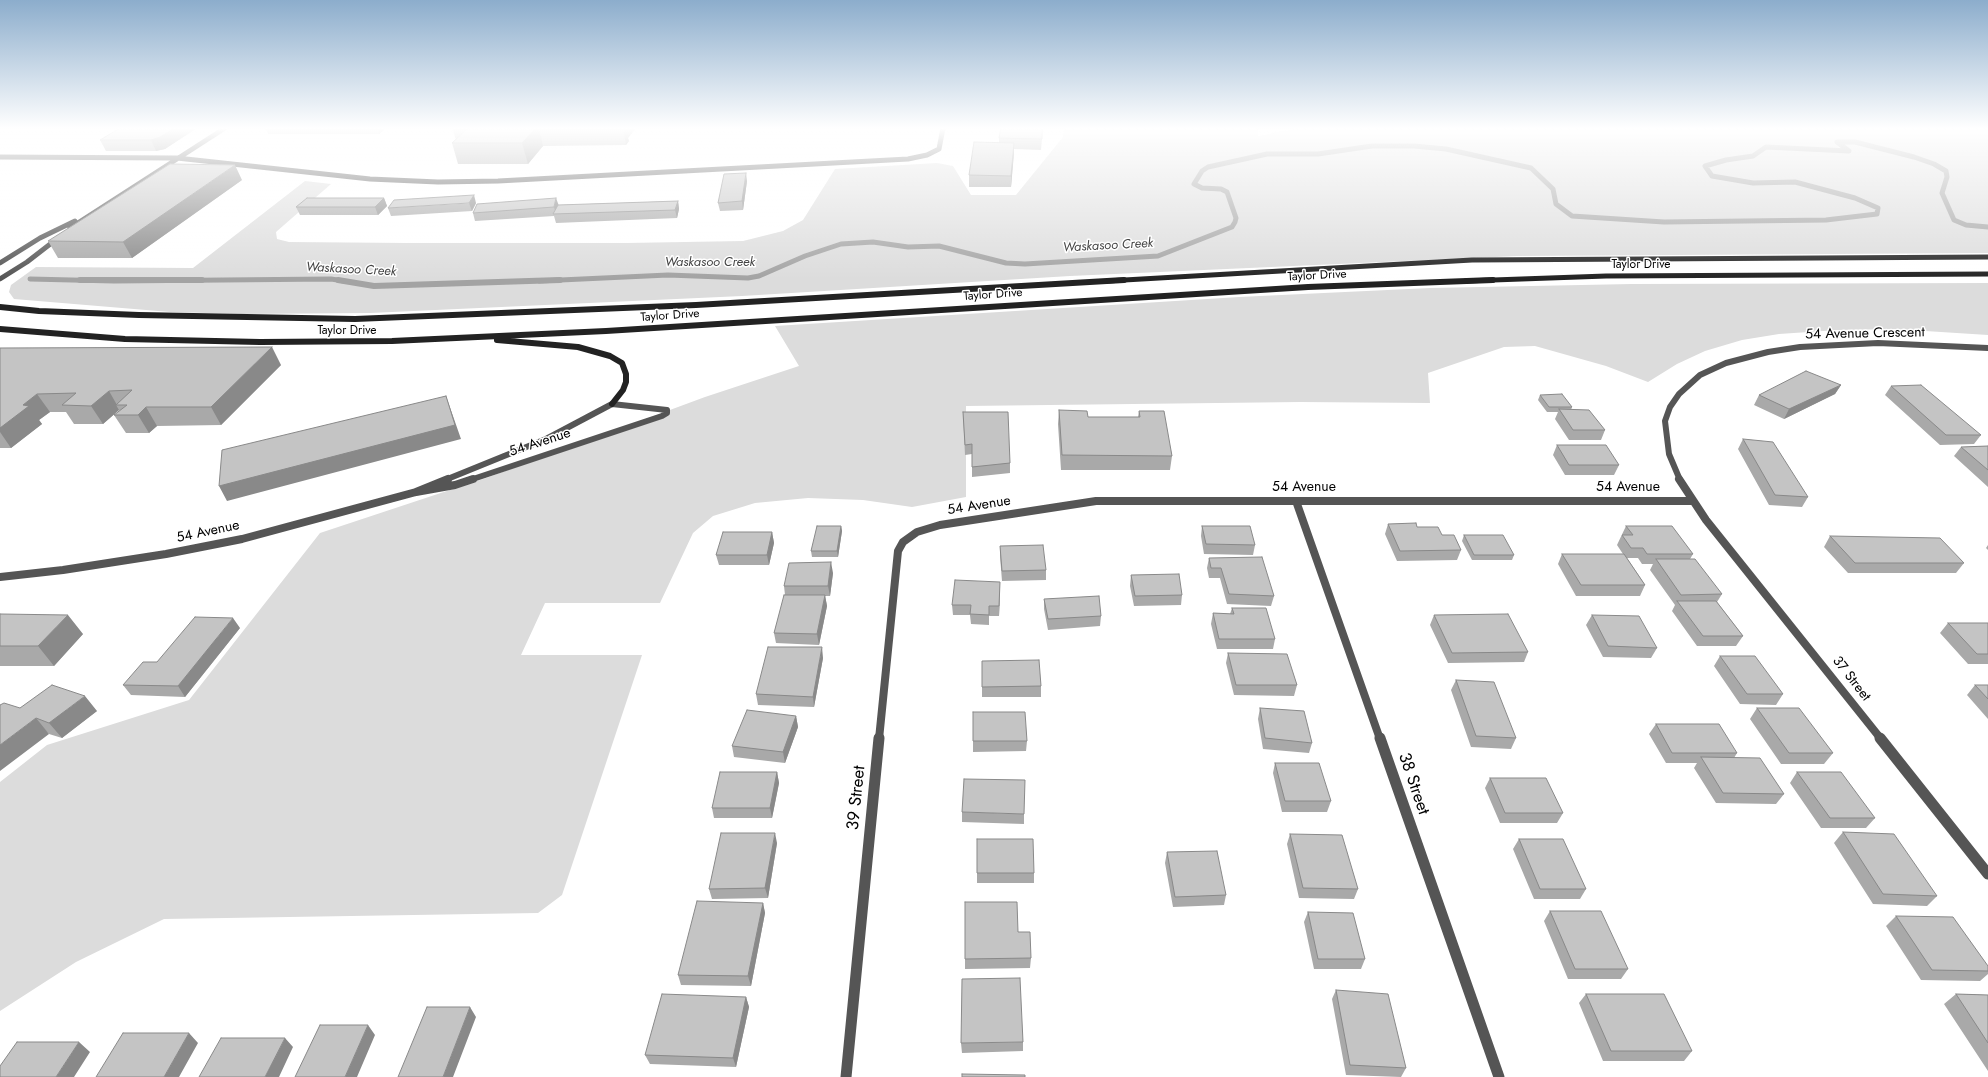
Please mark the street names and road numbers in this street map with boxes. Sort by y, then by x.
street label: Taylor Drive [1611,258,1671,272]
street label: Taylor Drive [1287,267,1347,285]
street label: Taylor Drive [963,286,1023,304]
street label: Taylor Drive [640,307,700,325]
street label: Taylor Drive [317,324,377,338]
street label: 54 Avenue Crescent [1805,325,1925,343]
street label: 54 Avenue [507,425,573,461]
street label: 54 Avenue [1272,480,1336,496]
street label: 54 Avenue [1596,480,1660,496]
street label: 54 Avenue [946,493,1012,519]
street label: 54 Avenue [175,517,241,547]
street label: 37 Street [1828,653,1874,705]
street label: 38 Street [1393,750,1433,818]
street label: 39 Street [843,765,871,831]

